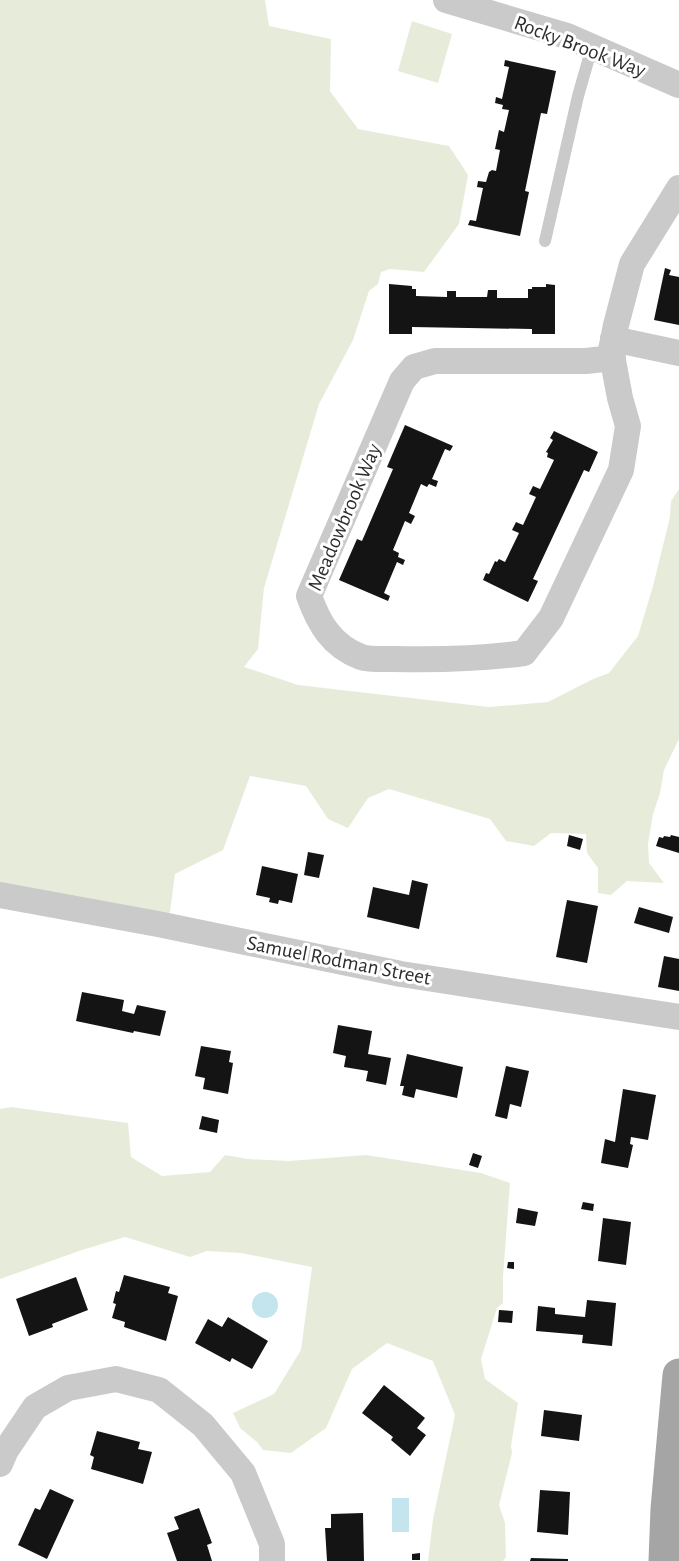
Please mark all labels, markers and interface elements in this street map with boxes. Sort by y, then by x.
street label: Rocky Brook Way [511,12,648,81]
street label: Meadowbrook Way [304,441,385,594]
street label: Samuel Rodman Street [245,932,433,989]

